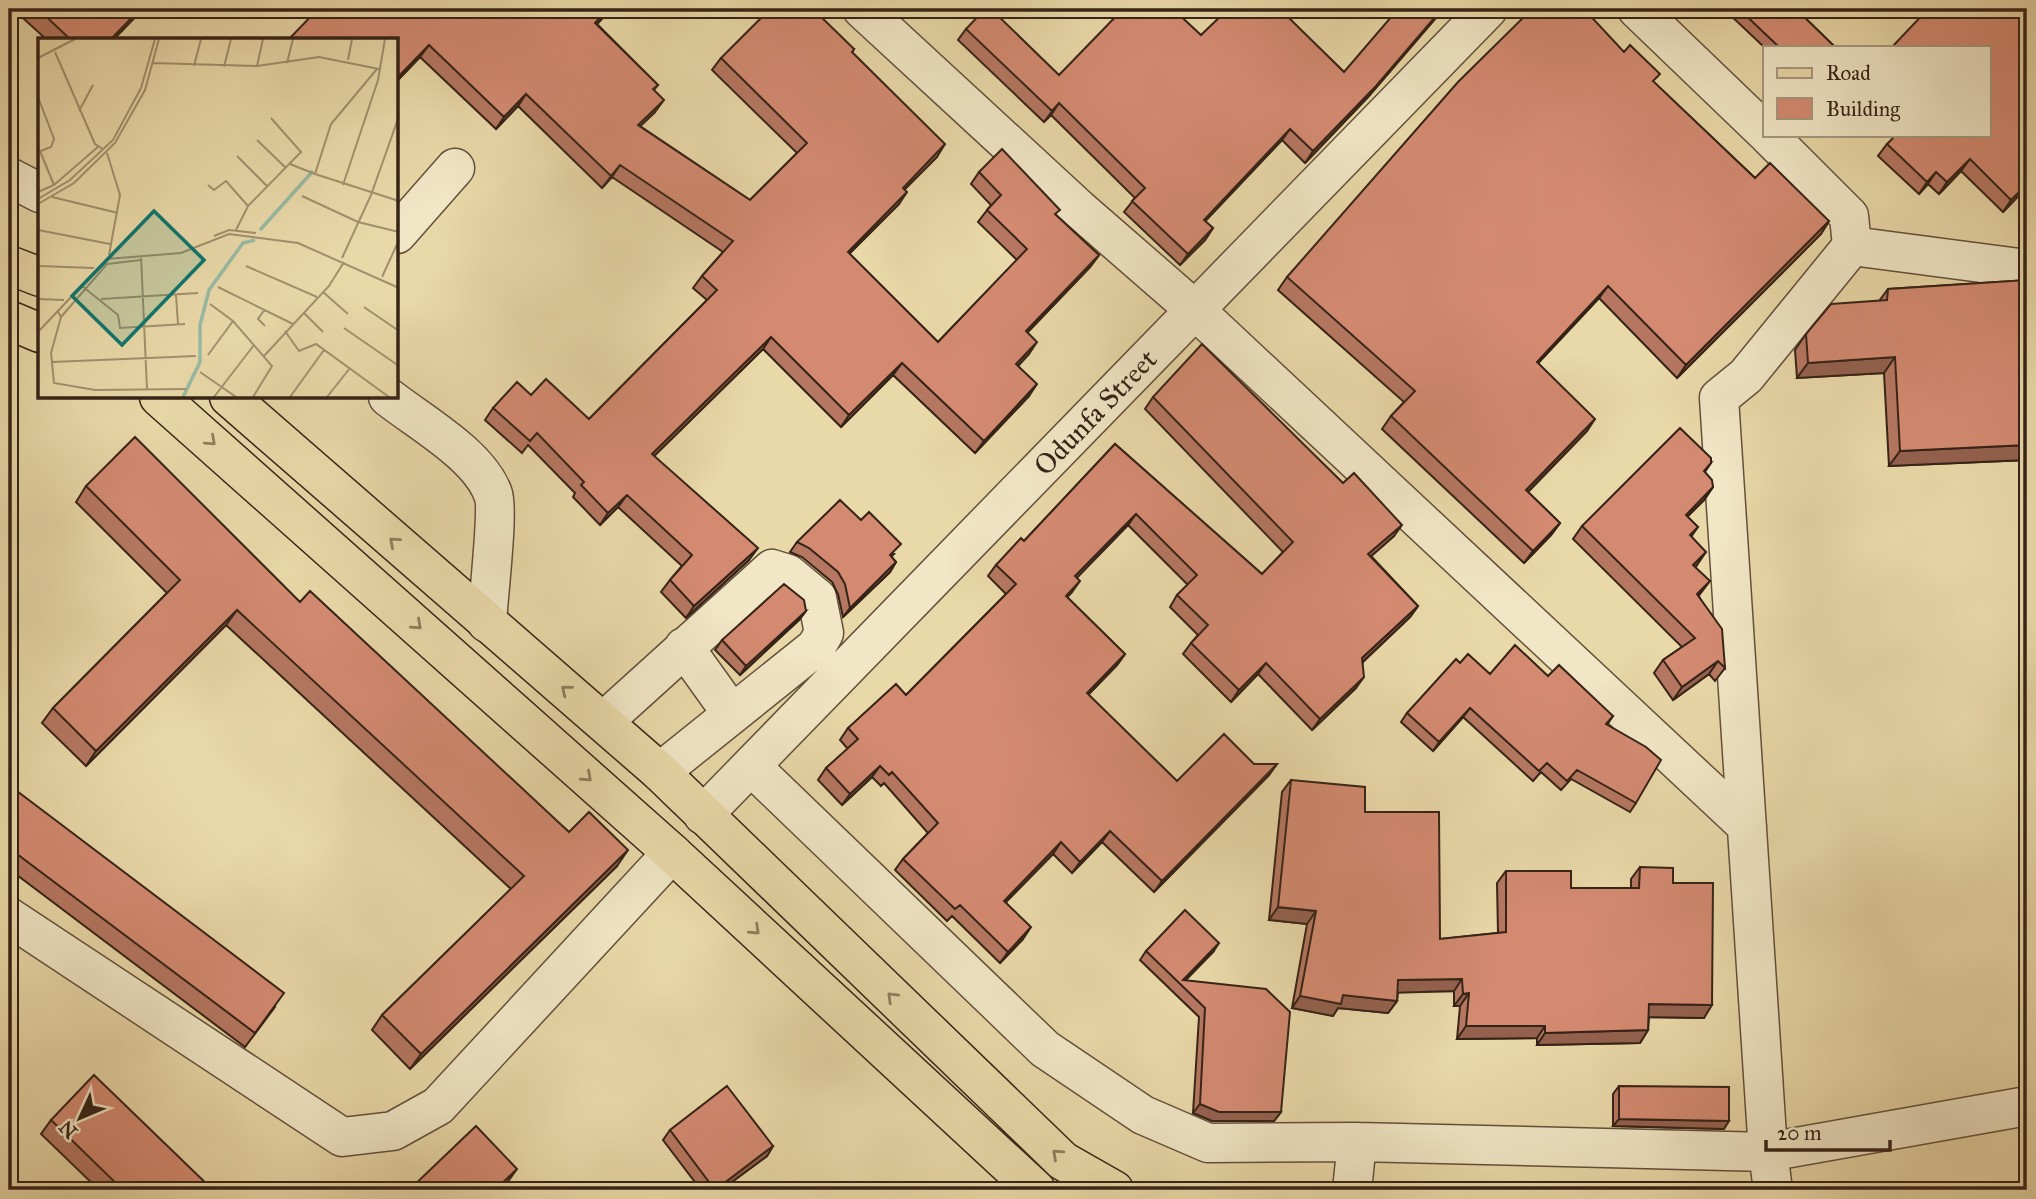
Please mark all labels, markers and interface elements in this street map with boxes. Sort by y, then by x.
inset map [38,38,399,399]
legend [1763,46,1990,136]
text: Road [1826,60,1871,86]
text: Building [1826,96,1900,122]
street label: Odunfa Street [1026,342,1164,483]
one-way arrow [203,433,216,446]
one-way arrow [389,538,402,550]
one-way arrow [409,617,422,629]
one-way arrow [562,686,575,698]
one-way arrow [579,769,592,781]
one-way arrow [747,922,760,935]
one-way arrow [888,993,901,1006]
north arrow [46,1084,116,1154]
scale bar [1766,1108,1891,1152]
text: N [54,1116,82,1143]
text: 20 m [1777,1120,1822,1146]
one-way arrow [1052,1150,1065,1162]

